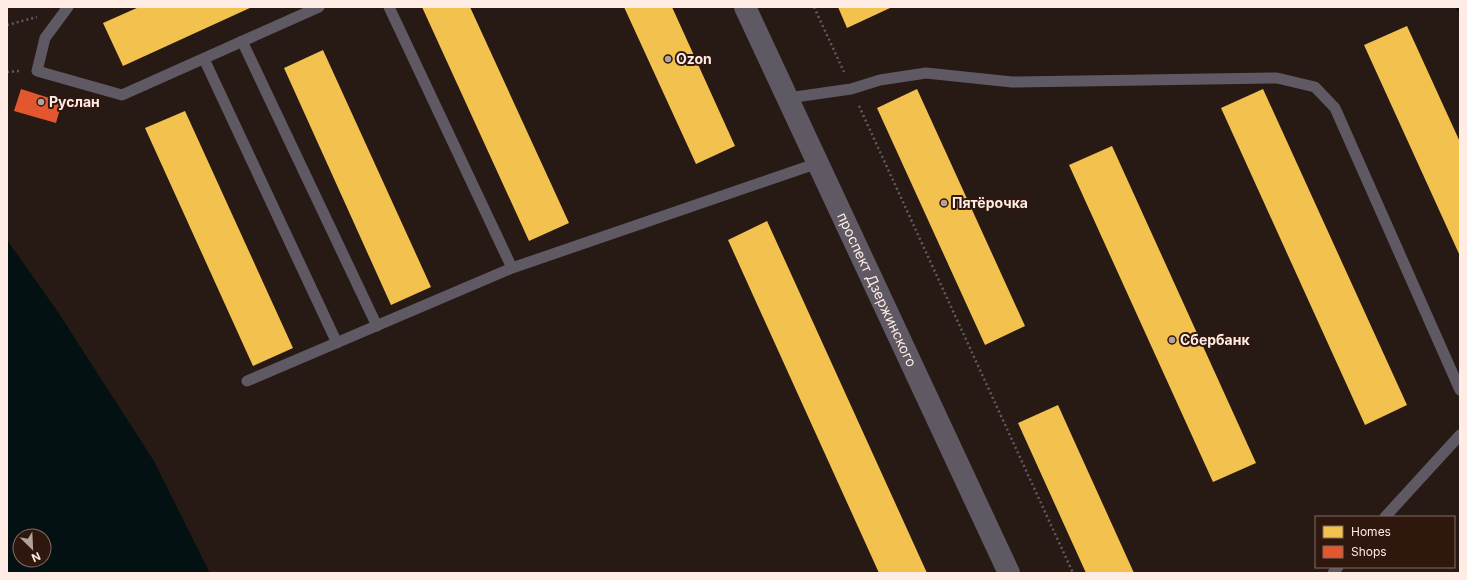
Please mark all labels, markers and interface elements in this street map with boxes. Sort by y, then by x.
place label: Ozon [676,50,712,67]
marker: Ozon [663,54,673,64]
place label: Руслан [49,93,100,110]
marker: Руслан [36,97,46,107]
place label: Пятёрочка [952,194,1028,211]
marker: Пятёрочка [939,198,949,208]
street label: проспект Дзержинского [834,210,921,369]
place label: Сбербанк [1180,331,1250,348]
marker: Сбербанк [1167,335,1177,345]
legend [1315,516,1455,568]
text: Homes [1351,524,1391,539]
north arrow [12,528,52,568]
text: Shops [1351,544,1387,559]
text: N [29,549,43,565]

